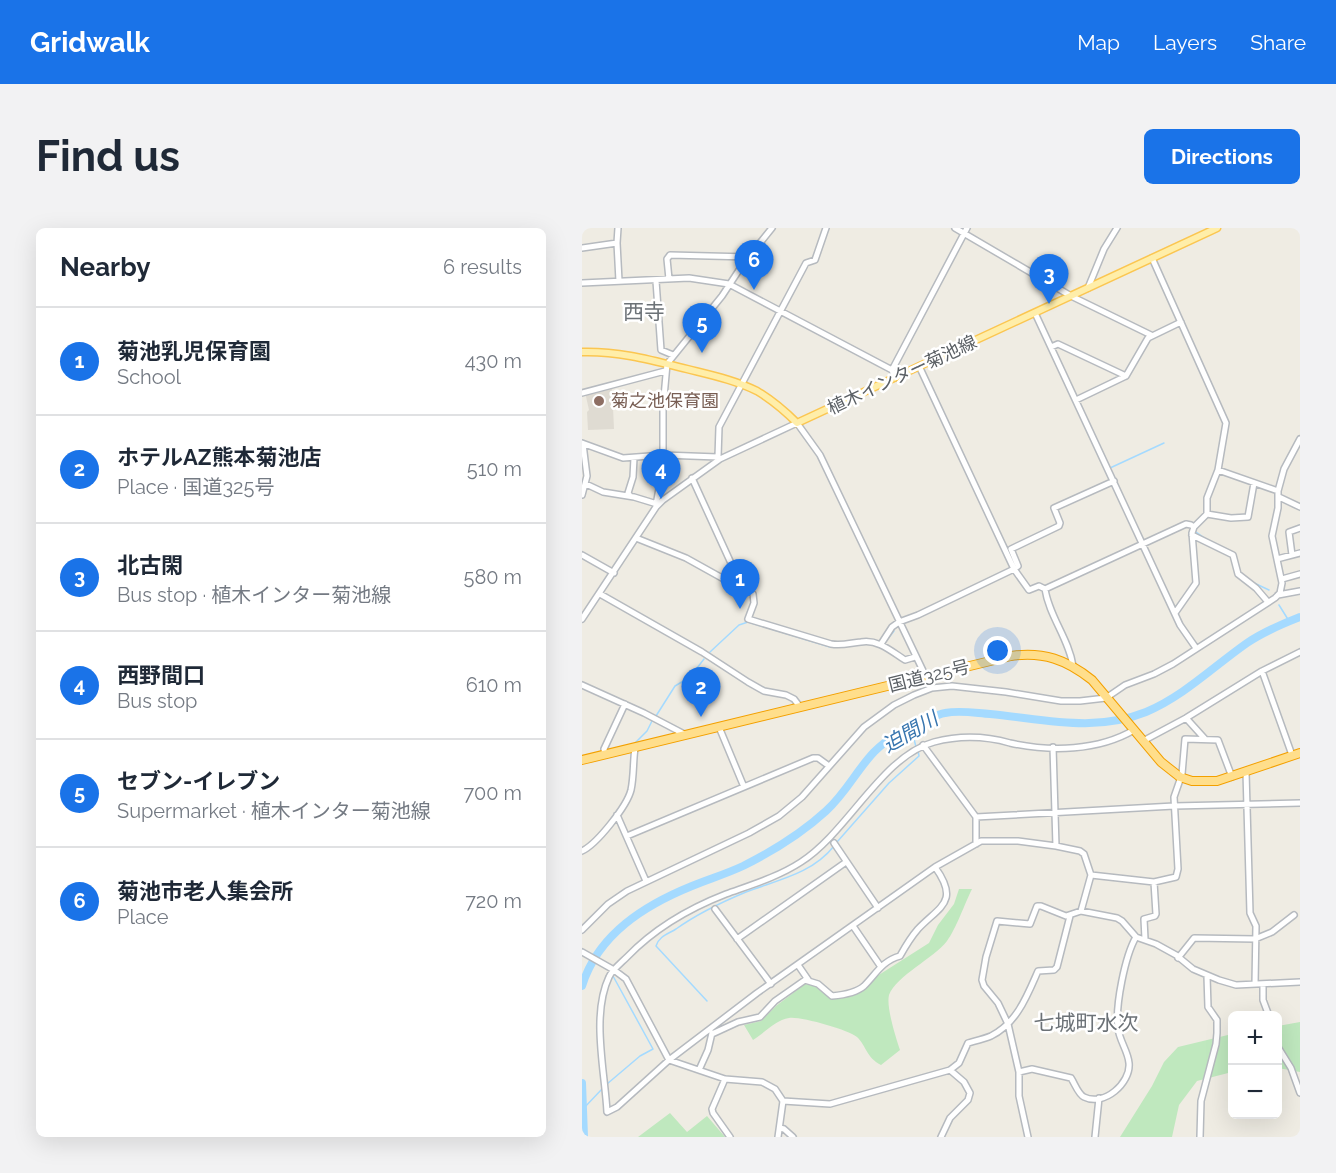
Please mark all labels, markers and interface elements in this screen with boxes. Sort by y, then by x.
text: Gridwalk [30,26,150,59]
text: Map [1077,30,1120,55]
text: Layers [1153,30,1217,55]
text: Share [1250,30,1306,55]
button: Directions [1144,129,1300,184]
text: Find us [36,132,180,181]
pin: 6 [734,241,774,290]
text: Nearby [60,252,150,282]
pin: 3 [1030,254,1068,304]
text: 6 results [443,255,522,279]
district label: 西寺 [623,299,665,324]
pin: 5 [682,304,722,353]
street label: 植木インター菊池線 [824,331,980,418]
text: 菊池乳児保育園 [117,338,271,364]
text: 1 [75,349,84,373]
text: 430 m [465,349,522,373]
text: School [117,365,181,389]
place label: 菊之池保育園 [611,390,719,411]
marker: 菊之池保育園 [592,394,606,408]
text: ホテルAZ熊本菊池店 [117,444,322,470]
pin: 4 [642,450,680,499]
text: 2 [74,457,85,481]
text: 510 m [467,457,522,481]
text: Place · 国道325号 [117,475,274,499]
text: 北古閑 [117,552,183,578]
pin: 1 [720,560,760,609]
text: 3 [74,565,85,589]
text: 580 m [464,565,522,589]
text: Bus stop · 植木インター菊池線 [117,583,391,607]
your location [983,636,1012,665]
street label: 国道325号 [886,655,972,696]
text: 西野間口 [117,662,205,688]
pin: 2 [682,668,720,717]
text: 4 [74,673,85,697]
text: 610 m [466,673,522,697]
text: Bus stop [117,689,197,713]
water label: 迫間川 [878,706,944,757]
text: セブン-イレブン [117,768,280,794]
text: 5 [74,781,85,805]
text: 700 m [463,781,522,805]
text: Supermarket · 植木インター菊池線 [117,799,431,823]
text: 菊池市老人集会所 [117,878,293,904]
text: 6 [73,889,86,913]
text: 720 m [465,889,522,913]
text: Place [117,905,168,929]
district label: 七城町水次 [1034,1010,1139,1035]
map controls [1228,1011,1282,1119]
button: + [1228,1011,1282,1065]
button: − [1228,1065,1282,1119]

